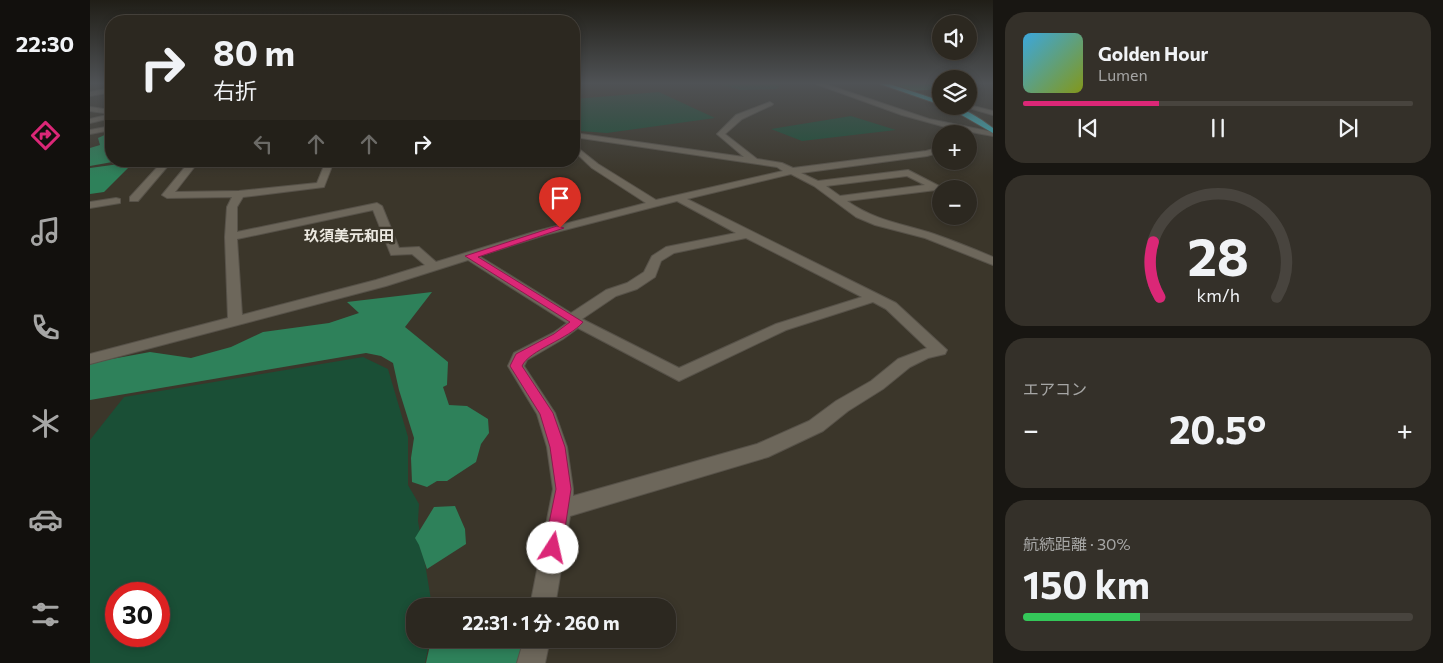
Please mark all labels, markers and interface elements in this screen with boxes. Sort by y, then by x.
map controls [932,15,977,225]
button: sound [932,15,977,60]
text: 22:30 [16,30,74,57]
text: 80 m [213,30,295,73]
icon: right [130,35,195,100]
text: Golden Hour [1098,42,1208,65]
text: Lumen [1098,65,1148,84]
button: layers [932,70,977,115]
text: 右折 [213,77,257,104]
icon: previous [1074,114,1102,142]
icon: pause [1204,114,1232,142]
icon: next [1334,114,1362,142]
icon: directions [28,118,63,153]
button: + [932,125,977,170]
icon: left [249,130,277,158]
icon: ahead [302,130,330,158]
icon: ahead [355,130,383,158]
icon: right [408,130,436,158]
pin [539,177,581,228]
button: − [932,180,977,225]
icon: arrive [546,184,574,212]
icon: music [28,214,63,249]
text: 28 [1187,223,1249,287]
district label: 玖須美元和田 [304,226,394,244]
text: km/h [1196,284,1240,306]
icon: phone [28,310,63,345]
text: エアコン [1023,379,1087,398]
text: 20.5° [1169,405,1266,452]
icon: climate [28,406,63,441]
text: − [1023,412,1039,446]
text: + [1397,412,1413,446]
icon: car [28,502,63,537]
position arrow [526,521,578,573]
text: 航続距離 · 30% [1023,534,1131,553]
text: 150 km [1023,560,1150,607]
speed limit sign: 30 [105,582,170,647]
icon: filters [28,597,63,632]
text: 22:31 · 1 分 · 260 m [462,611,620,634]

